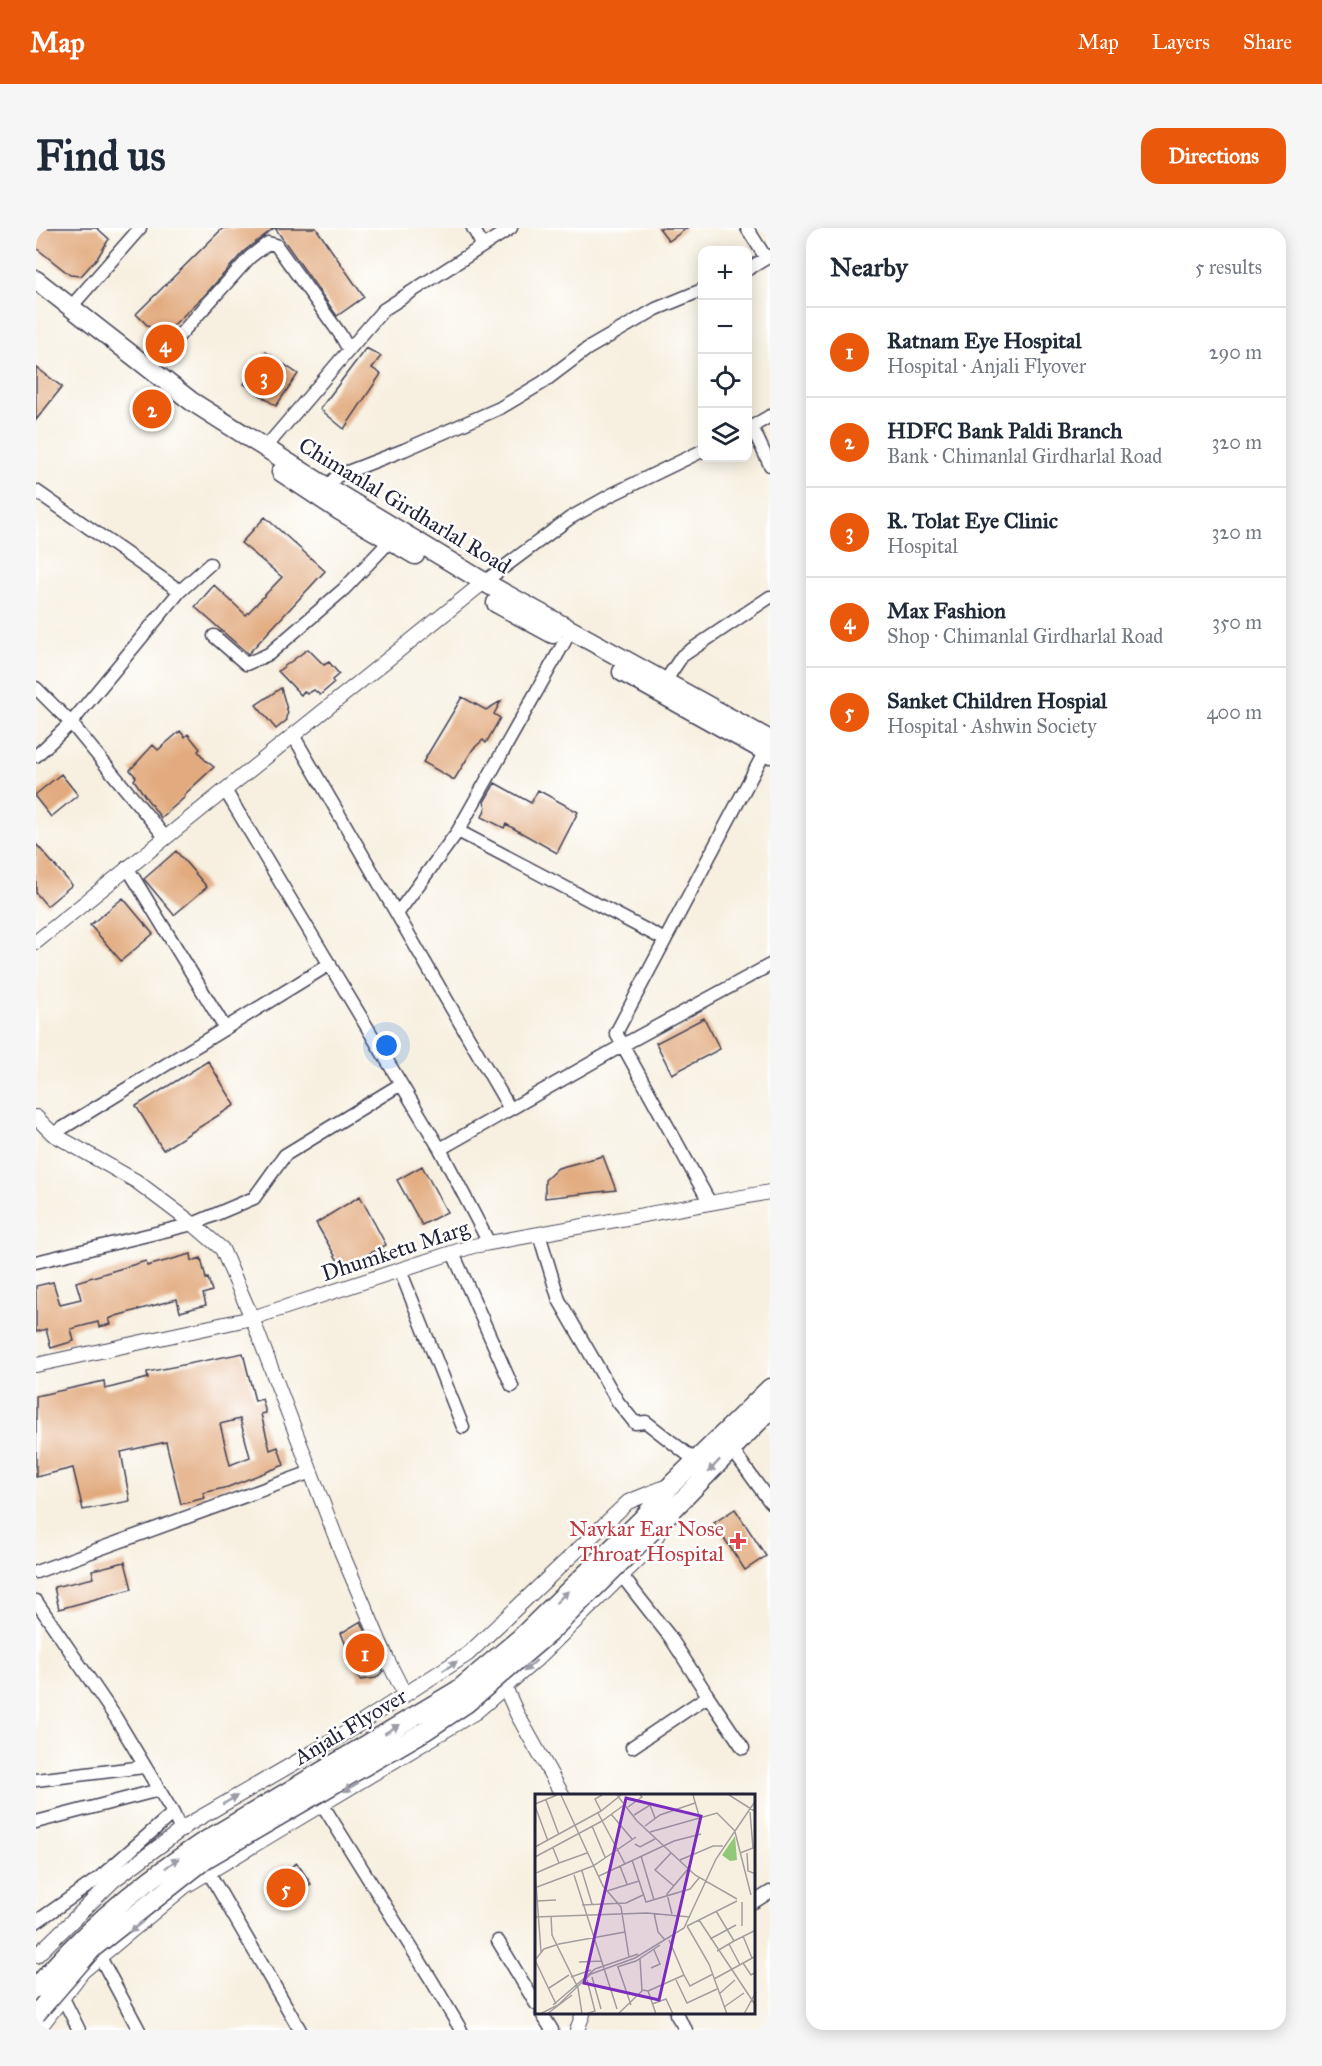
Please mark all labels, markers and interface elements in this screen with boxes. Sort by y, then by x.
text: Map [30,25,85,60]
text: Map [1078,29,1119,55]
text: Layers [1152,29,1210,55]
text: Share [1243,29,1292,55]
button: Directions [1141,128,1286,184]
text: Find us [36,130,166,182]
map controls [698,246,752,462]
button: + [698,246,752,300]
text: Nearby [830,251,908,283]
text: 5 results [1195,255,1262,279]
button: − [698,300,752,354]
pin: 4 [146,322,184,366]
text: Ratnam Eye Hospital [887,327,1081,354]
text: 1 [846,340,853,364]
text: 290 m [1209,340,1262,364]
pin: 3 [244,354,284,398]
button: locate [698,354,752,408]
text: Hospital · Anjali Flyover [887,354,1086,378]
pin: 2 [132,386,172,432]
button: layers [698,408,752,462]
text: HDFC Bank Paldi Branch [887,417,1123,444]
text: 2 [845,430,854,454]
text: 320 m [1211,430,1262,454]
street label: Chimanlal Girdharlal Road [294,431,516,579]
text: Bank · Chimanlal Girdharlal Road [887,444,1162,468]
text: R. Tolat Eye Clinic [887,507,1058,534]
text: 3 [846,520,854,544]
text: 320 m [1211,520,1262,544]
text: Hospital [887,534,958,558]
text: Max Fashion [887,597,1006,624]
text: 4 [844,610,855,634]
text: 350 m [1212,610,1262,634]
text: Shop · Chimanlal Girdharlal Road [887,624,1163,648]
text: Sanket Children Hospial [887,687,1107,714]
text: 5 [845,700,854,724]
text: 400 m [1206,700,1262,724]
text: Hospital · Ashwin Society [887,714,1097,738]
your location [372,1031,401,1060]
street label: Dhumketu Marg [318,1214,473,1287]
one-way arrow [707,1459,721,1474]
place label: Navkar Ear Nose Throat Hospital [569,1515,724,1567]
marker: Navkar Ear Nose Throat Hospital [729,1532,747,1550]
one-way arrow [554,1590,569,1604]
pin: 1 [346,1630,384,1676]
one-way arrow [523,1659,538,1672]
one-way arrow [442,1660,458,1671]
street label: Anjali Flyover [288,1682,412,1771]
one-way arrow [384,1724,401,1734]
one-way arrow [343,1781,359,1792]
inset map [535,1794,755,2015]
one-way arrow [222,1795,239,1805]
one-way arrow [164,1858,179,1870]
pin: 5 [266,1866,306,1910]
one-way arrow [128,1921,144,1934]

